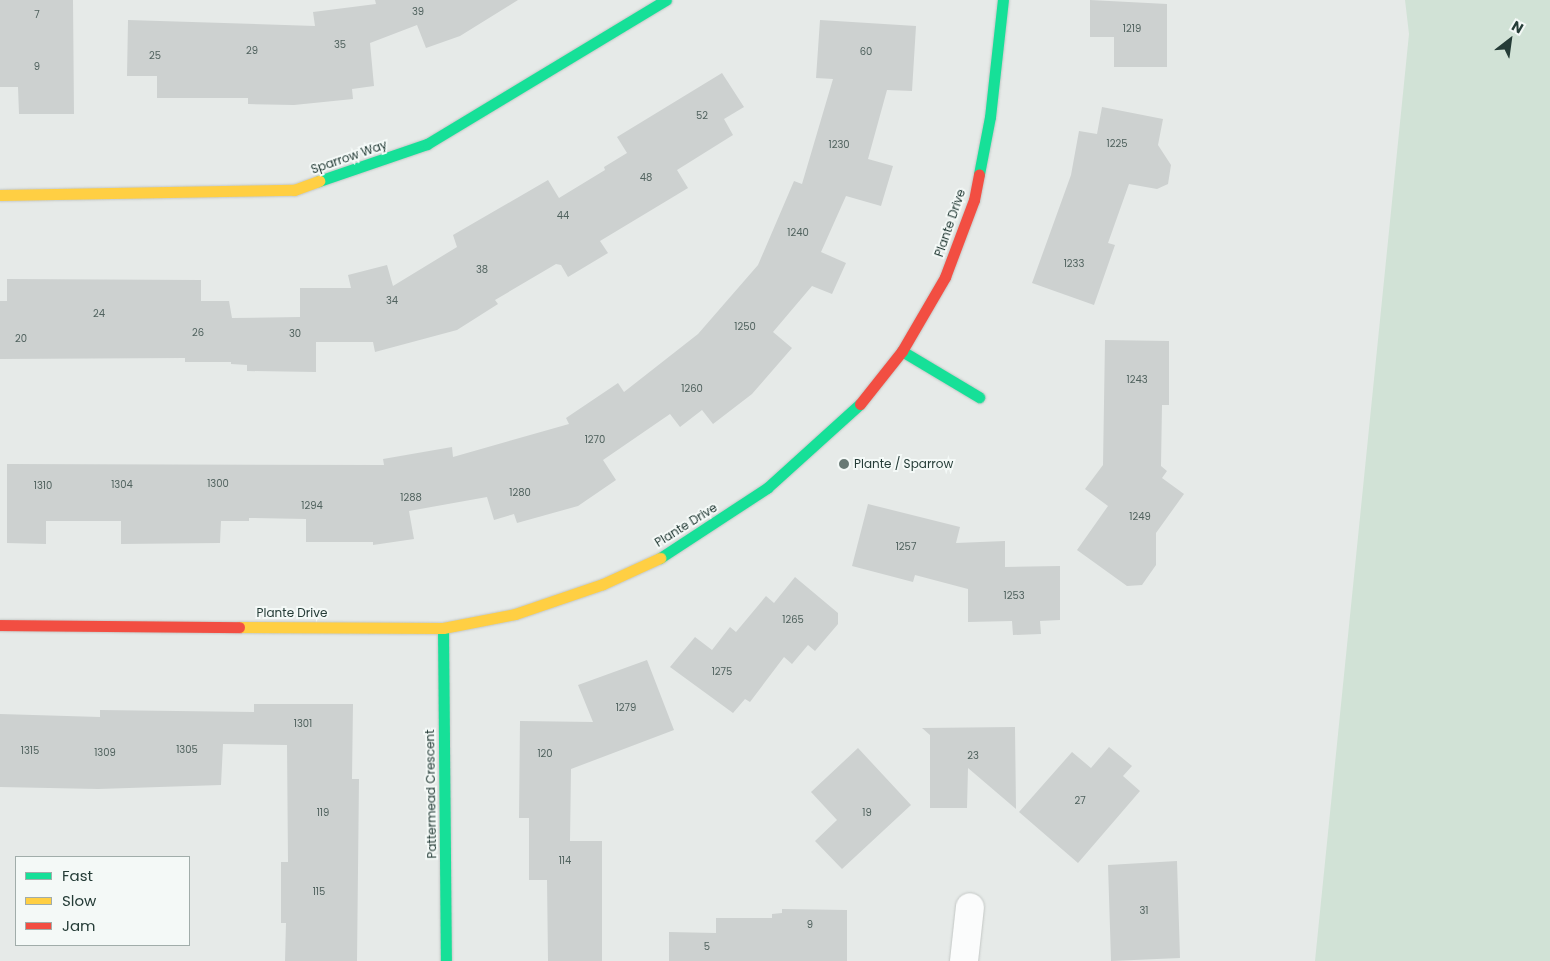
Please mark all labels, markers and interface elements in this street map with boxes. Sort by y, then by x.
house number: 39 [412,6,424,18]
house number: 7 [34,9,40,21]
north arrow [1485,15,1535,65]
text: N [1508,16,1527,38]
house number: 1219 [1123,23,1141,35]
house number: 35 [334,39,346,51]
house number: 29 [246,45,258,57]
house number: 60 [860,46,872,58]
house number: 25 [149,50,161,62]
house number: 9 [34,61,40,73]
house number: 52 [696,110,708,122]
street label: Sparrow Way [309,137,389,177]
house number: 1225 [1107,138,1127,150]
house number: 1230 [828,139,850,151]
house number: 48 [640,172,652,184]
street label: Plante Drive [932,187,968,259]
house number: 44 [557,210,569,222]
house number: 1240 [787,227,809,239]
house number: 1233 [1064,258,1084,270]
house number: 38 [476,264,488,276]
house number: 34 [386,295,398,307]
house number: 24 [93,308,105,320]
house number: 1250 [734,321,756,333]
house number: 26 [192,327,204,339]
house number: 30 [289,328,301,340]
house number: 20 [15,333,27,345]
house number: 1243 [1126,374,1148,386]
house number: 1260 [681,383,703,395]
house number: 1270 [585,434,605,446]
place label: Plante / Sparrow [854,457,953,471]
marker: Plante / Sparrow [838,458,850,470]
house number: 1300 [207,478,229,490]
house number: 1304 [111,479,133,491]
house number: 1310 [34,480,52,492]
house number: 1280 [509,487,531,499]
house number: 1288 [400,492,422,504]
house number: 1294 [301,500,323,512]
street label: Plante Drive [652,500,720,550]
house number: 1249 [1129,511,1151,523]
house number: 1257 [896,541,916,553]
house number: 1253 [1003,590,1025,602]
street label: Plante Drive [257,606,327,620]
house number: 1265 [782,614,804,626]
house number: 1275 [712,666,732,678]
house number: 1279 [616,702,636,714]
house number: 1301 [294,718,312,730]
street label: Pattermead Crescent [423,729,439,859]
house number: 1305 [176,744,198,756]
house number: 1315 [21,745,39,757]
house number: 1309 [94,747,116,759]
house number: 120 [537,748,553,760]
house number: 23 [967,750,979,762]
house number: 27 [1074,795,1086,807]
house number: 119 [317,807,329,819]
house number: 19 [862,807,872,819]
house number: 114 [559,855,571,867]
legend [15,856,190,946]
text: Fast [62,865,93,886]
house number: 115 [313,886,325,898]
text: Slow [62,890,96,911]
house number: 31 [1139,905,1149,917]
text: Jam [62,915,96,936]
house number: 9 [807,919,813,931]
house number: 5 [704,941,710,953]

